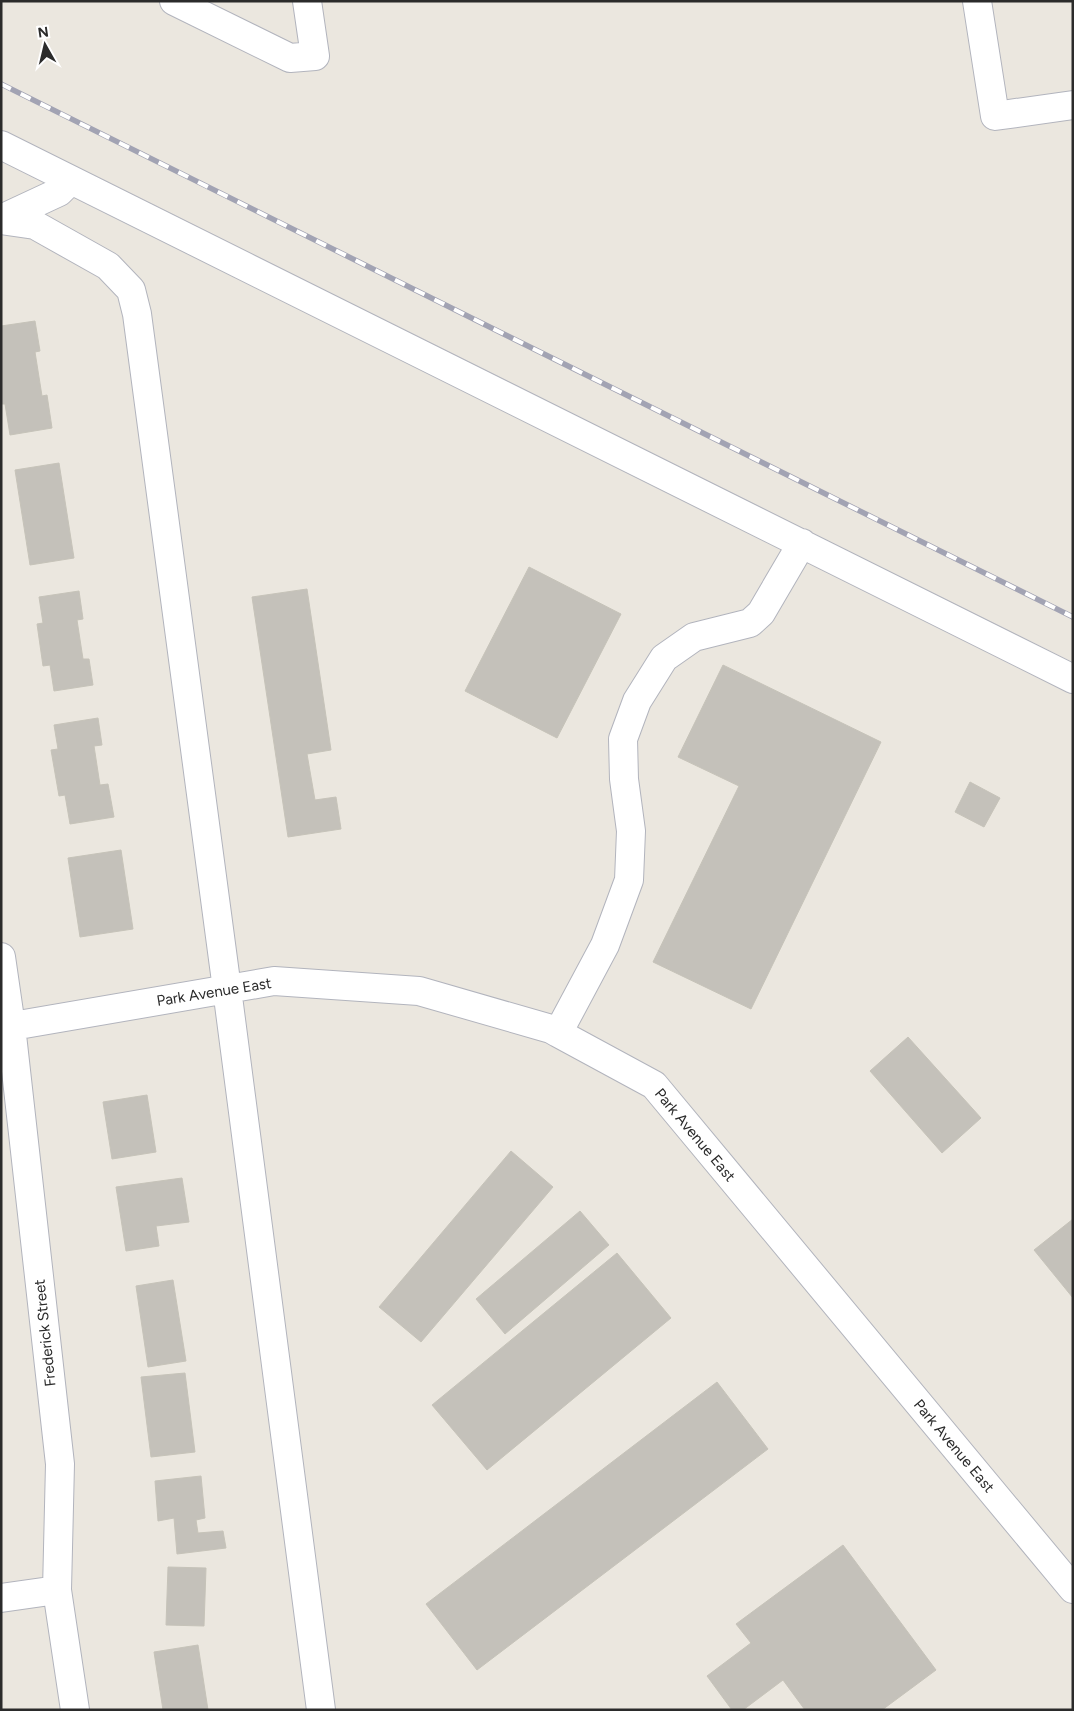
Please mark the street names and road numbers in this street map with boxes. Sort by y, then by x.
street label: Park Avenue East [155,974,273,1010]
street label: Park Avenue East [651,1085,739,1185]
street label: Frederick Street [30,1278,60,1388]
street label: Park Avenue East [910,1396,998,1496]

